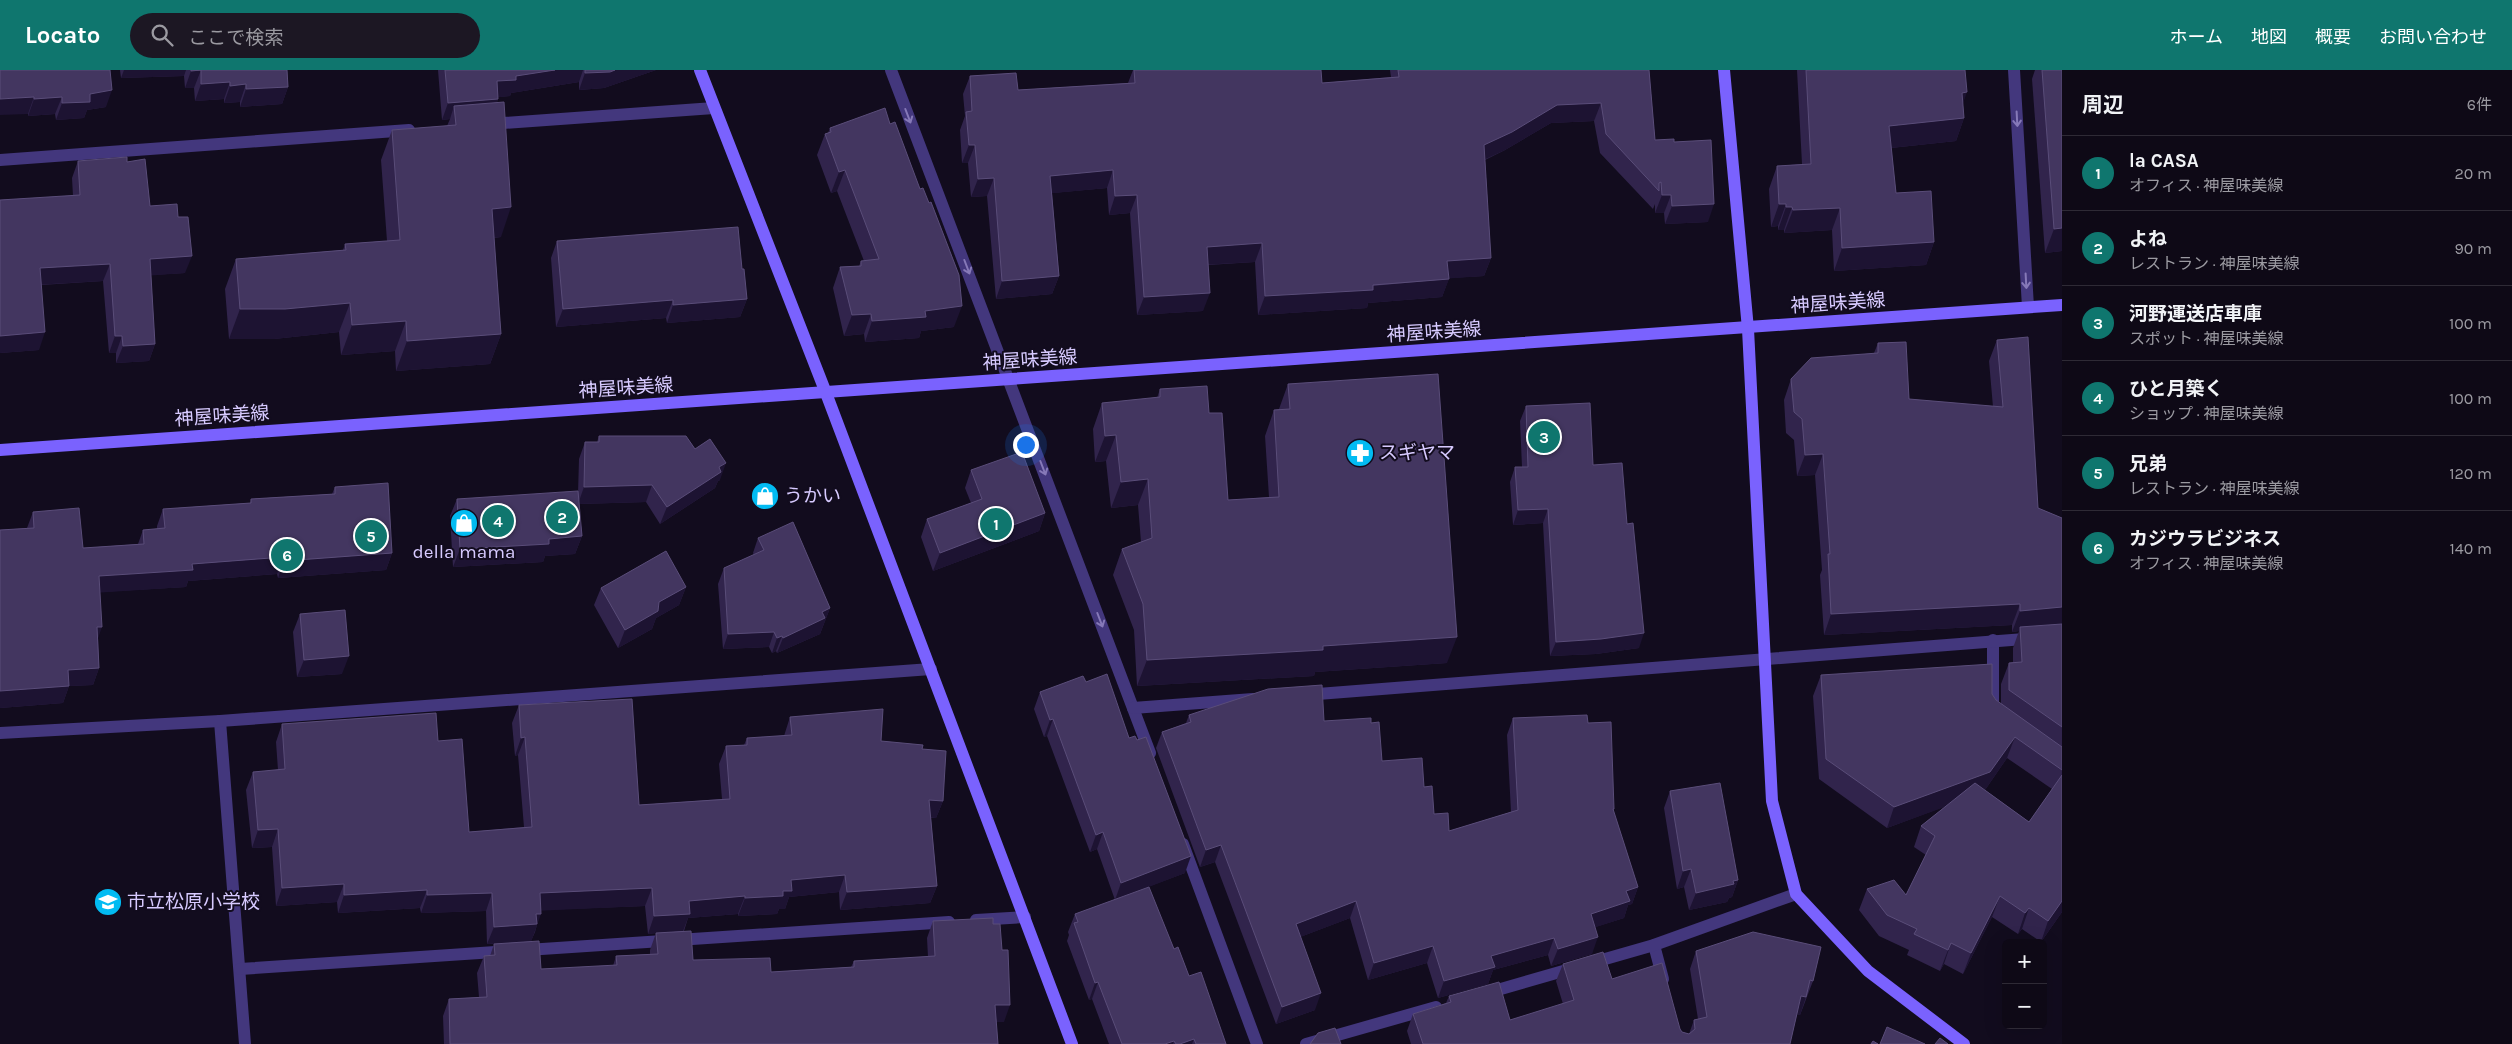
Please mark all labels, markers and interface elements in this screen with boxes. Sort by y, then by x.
search box [130,13,480,58]
text: Locato [25,21,100,49]
icon: search [148,21,176,49]
text: ホーム [2170,26,2223,48]
text: 地図 [2251,26,2287,48]
text: 概要 [2315,26,2351,48]
text: お問い合わせ [2379,26,2487,48]
text: ここで検索 [188,27,283,49]
text: 周辺 [2082,93,2124,117]
text: 6件 [2467,95,2492,114]
one-way arrow [905,108,914,123]
one-way arrow [2013,110,2022,126]
text: la CASA [2129,150,2199,172]
text: 1 [2095,164,2101,183]
text: 20 m [2454,164,2492,183]
text: オフィス · 神屋味美線 [2129,176,2283,195]
text: よね [2129,228,2167,250]
text: 2 [2093,239,2103,258]
text: 90 m [2454,239,2492,258]
text: レストラン · 神屋味美線 [2129,254,2299,273]
one-way arrow [963,259,972,274]
one-way arrow [2022,273,2031,289]
street label: 神屋味美線 [1790,289,1886,317]
text: 河野運送店車庫 [2129,303,2262,325]
text: 3 [2093,314,2103,333]
text: 100 m [2449,314,2492,333]
street label: 神屋味美線 [1386,318,1482,346]
text: スポット · 神屋味美線 [2129,329,2283,348]
street label: 神屋味美線 [982,346,1078,374]
street label: 神屋味美線 [578,374,674,402]
text: ひと月築く [2129,378,2223,400]
text: 4 [2093,389,2103,408]
text: 100 m [2449,389,2492,408]
street label: 神屋味美線 [174,402,270,430]
text: ショップ · 神屋味美線 [2129,404,2283,423]
pin: 3 [1528,418,1560,456]
your location [1013,432,1039,458]
pharmacy icon: スギヤマ [1345,438,1375,468]
place label: スギヤマ [1379,442,1455,464]
text: 兄弟 [2129,453,2167,475]
one-way arrow [1039,460,1048,475]
text: 5 [2093,464,2103,483]
text: 120 m [2449,464,2492,483]
text: レストラン · 神屋味美線 [2129,479,2299,498]
shop icon: うかい [750,481,780,511]
place label: うかい [784,485,841,507]
pin: 2 [546,498,578,536]
pin: 4 [482,502,514,540]
pin: 1 [980,505,1012,543]
shop icon: della mama [449,508,479,538]
pin: 5 [355,517,387,555]
text: カジウラビジネス [2129,528,2281,550]
pin: 6 [271,536,303,574]
text: 6 [2093,539,2103,558]
text: 140 m [2450,539,2492,558]
place label: della mama [412,541,516,563]
text: オフィス · 神屋味美線 [2129,554,2283,573]
one-way arrow [1096,612,1105,627]
school or university icon: 市立松原小学校 [93,887,123,917]
place label: 市立松原小学校 [127,891,260,913]
map controls [2002,939,2047,1029]
button: + [2002,939,2047,984]
button: − [2002,984,2047,1029]

